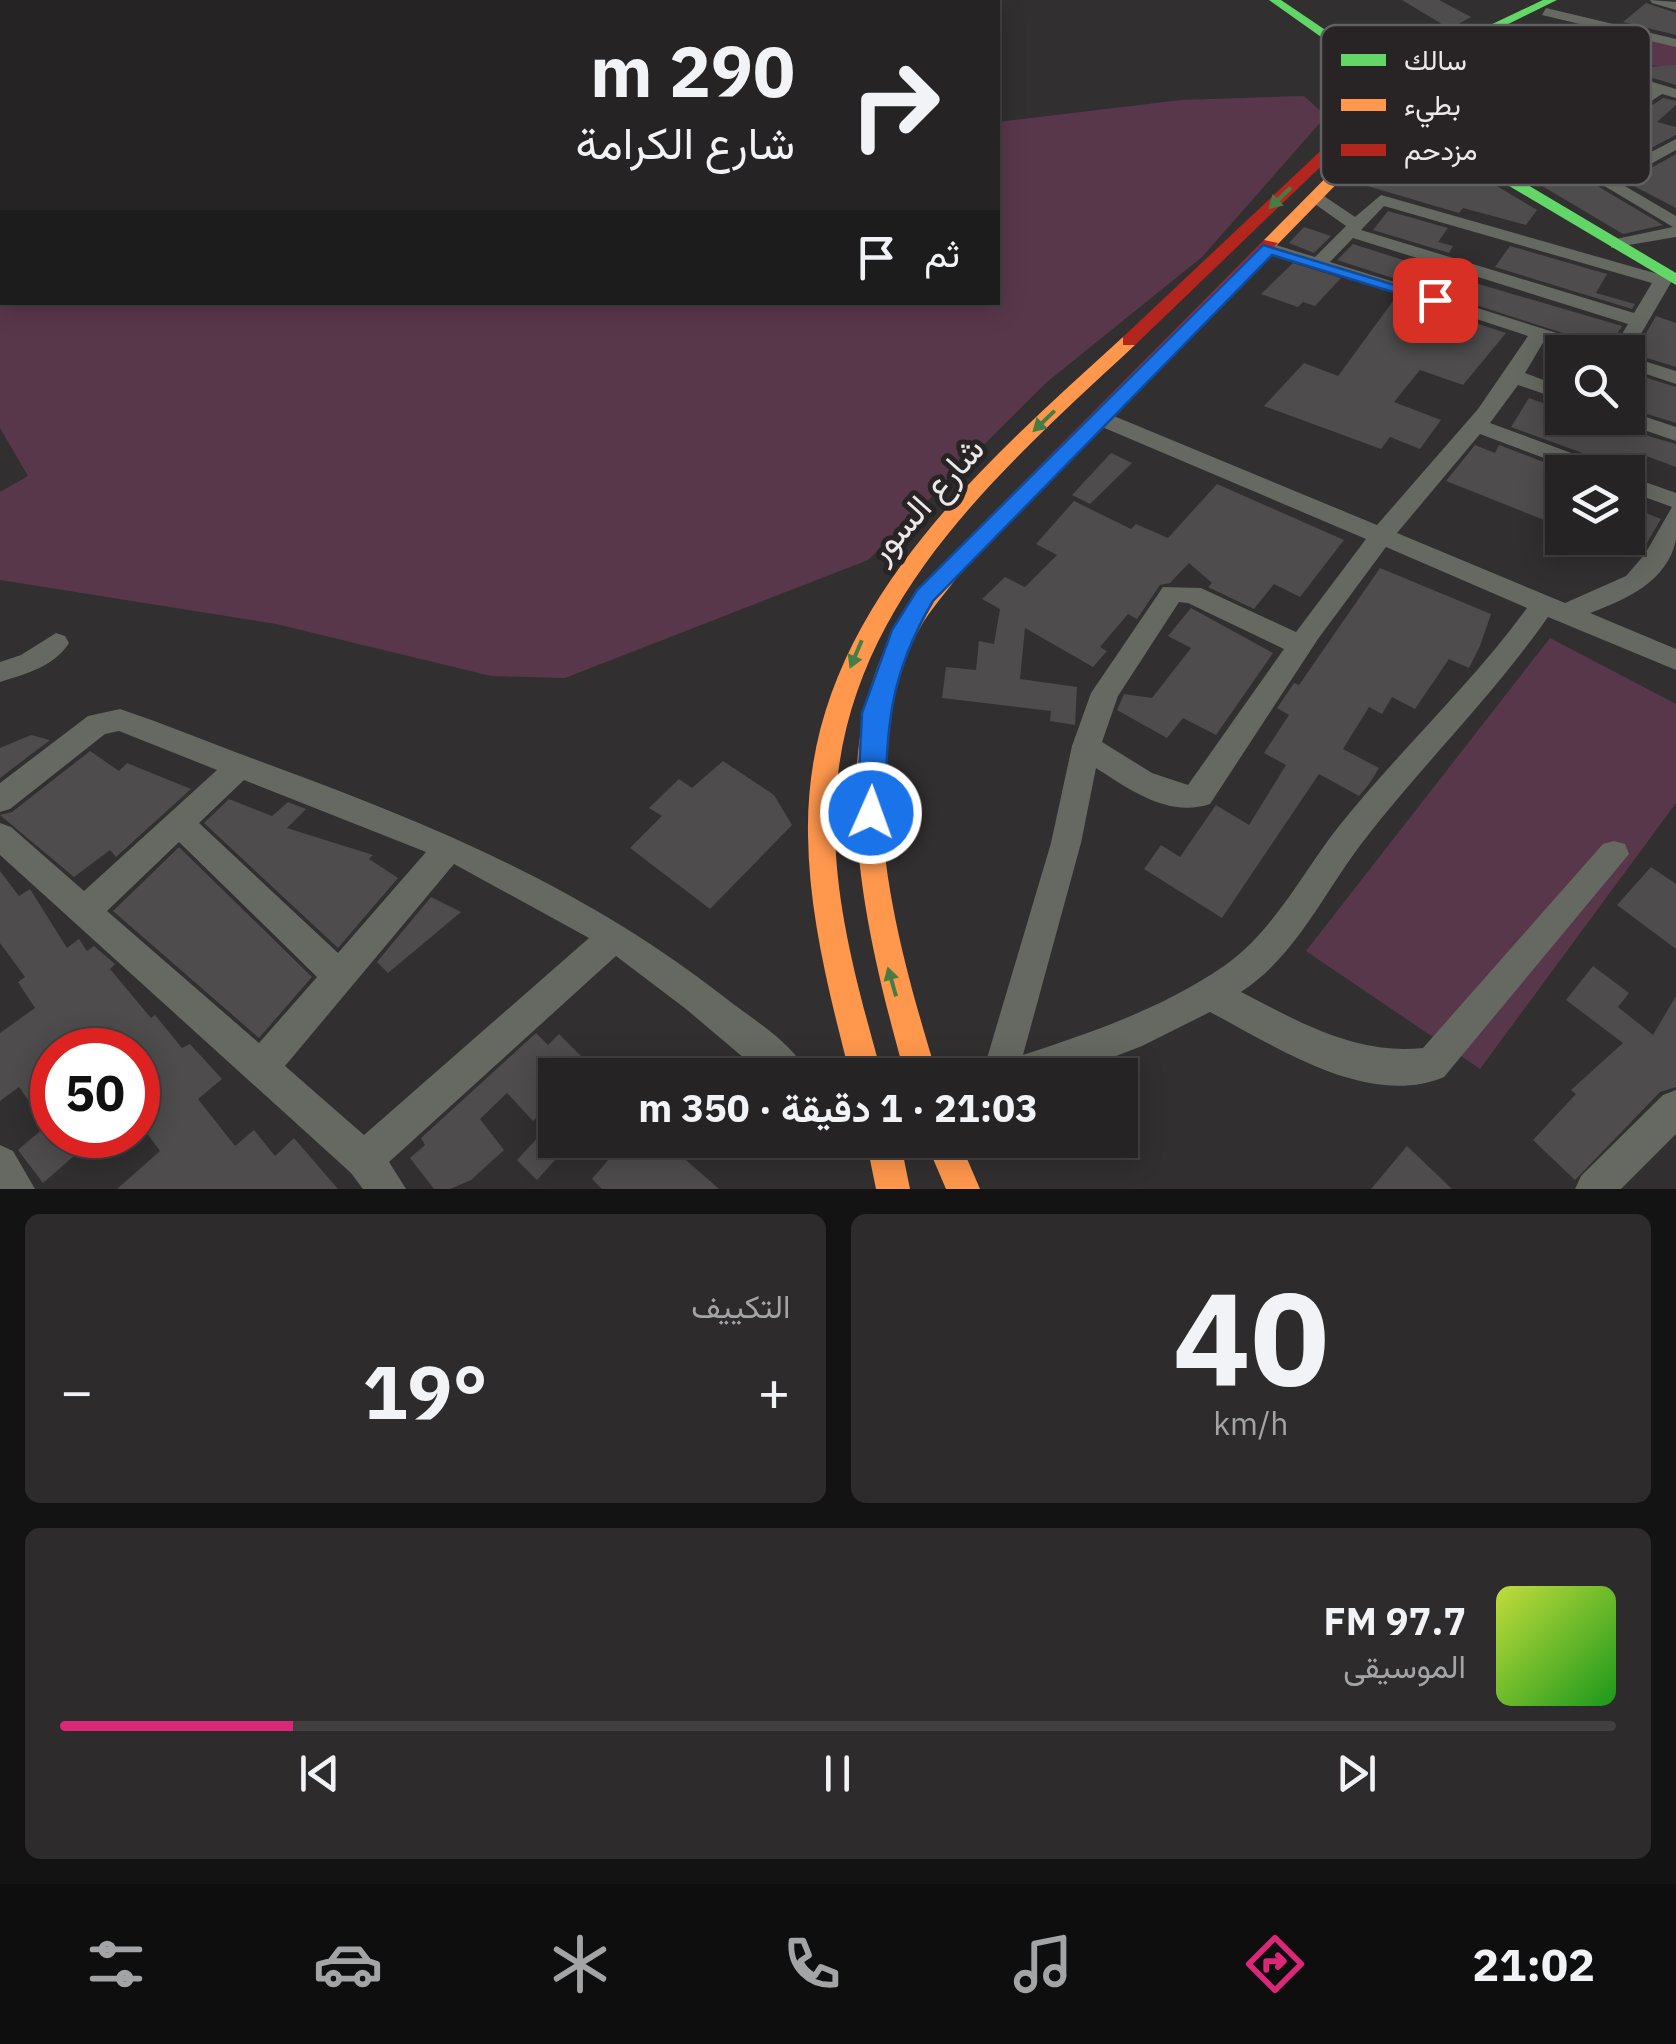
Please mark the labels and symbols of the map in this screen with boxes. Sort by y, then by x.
legend [1321,25,1651,185]
text: سالك [1404,41,1467,78]
text: بطيء [1404,86,1461,128]
text: مزدحم [1404,131,1477,169]
one-way arrow [1269,186,1293,209]
pin [1393,258,1478,343]
one-way arrow [1032,409,1056,432]
street label: شارع السور [856,426,995,574]
one-way arrow [848,639,864,669]
position arrow [819,761,923,865]
one-way arrow [883,966,899,997]
speed limit sign: 50 [30,1028,160,1158]

